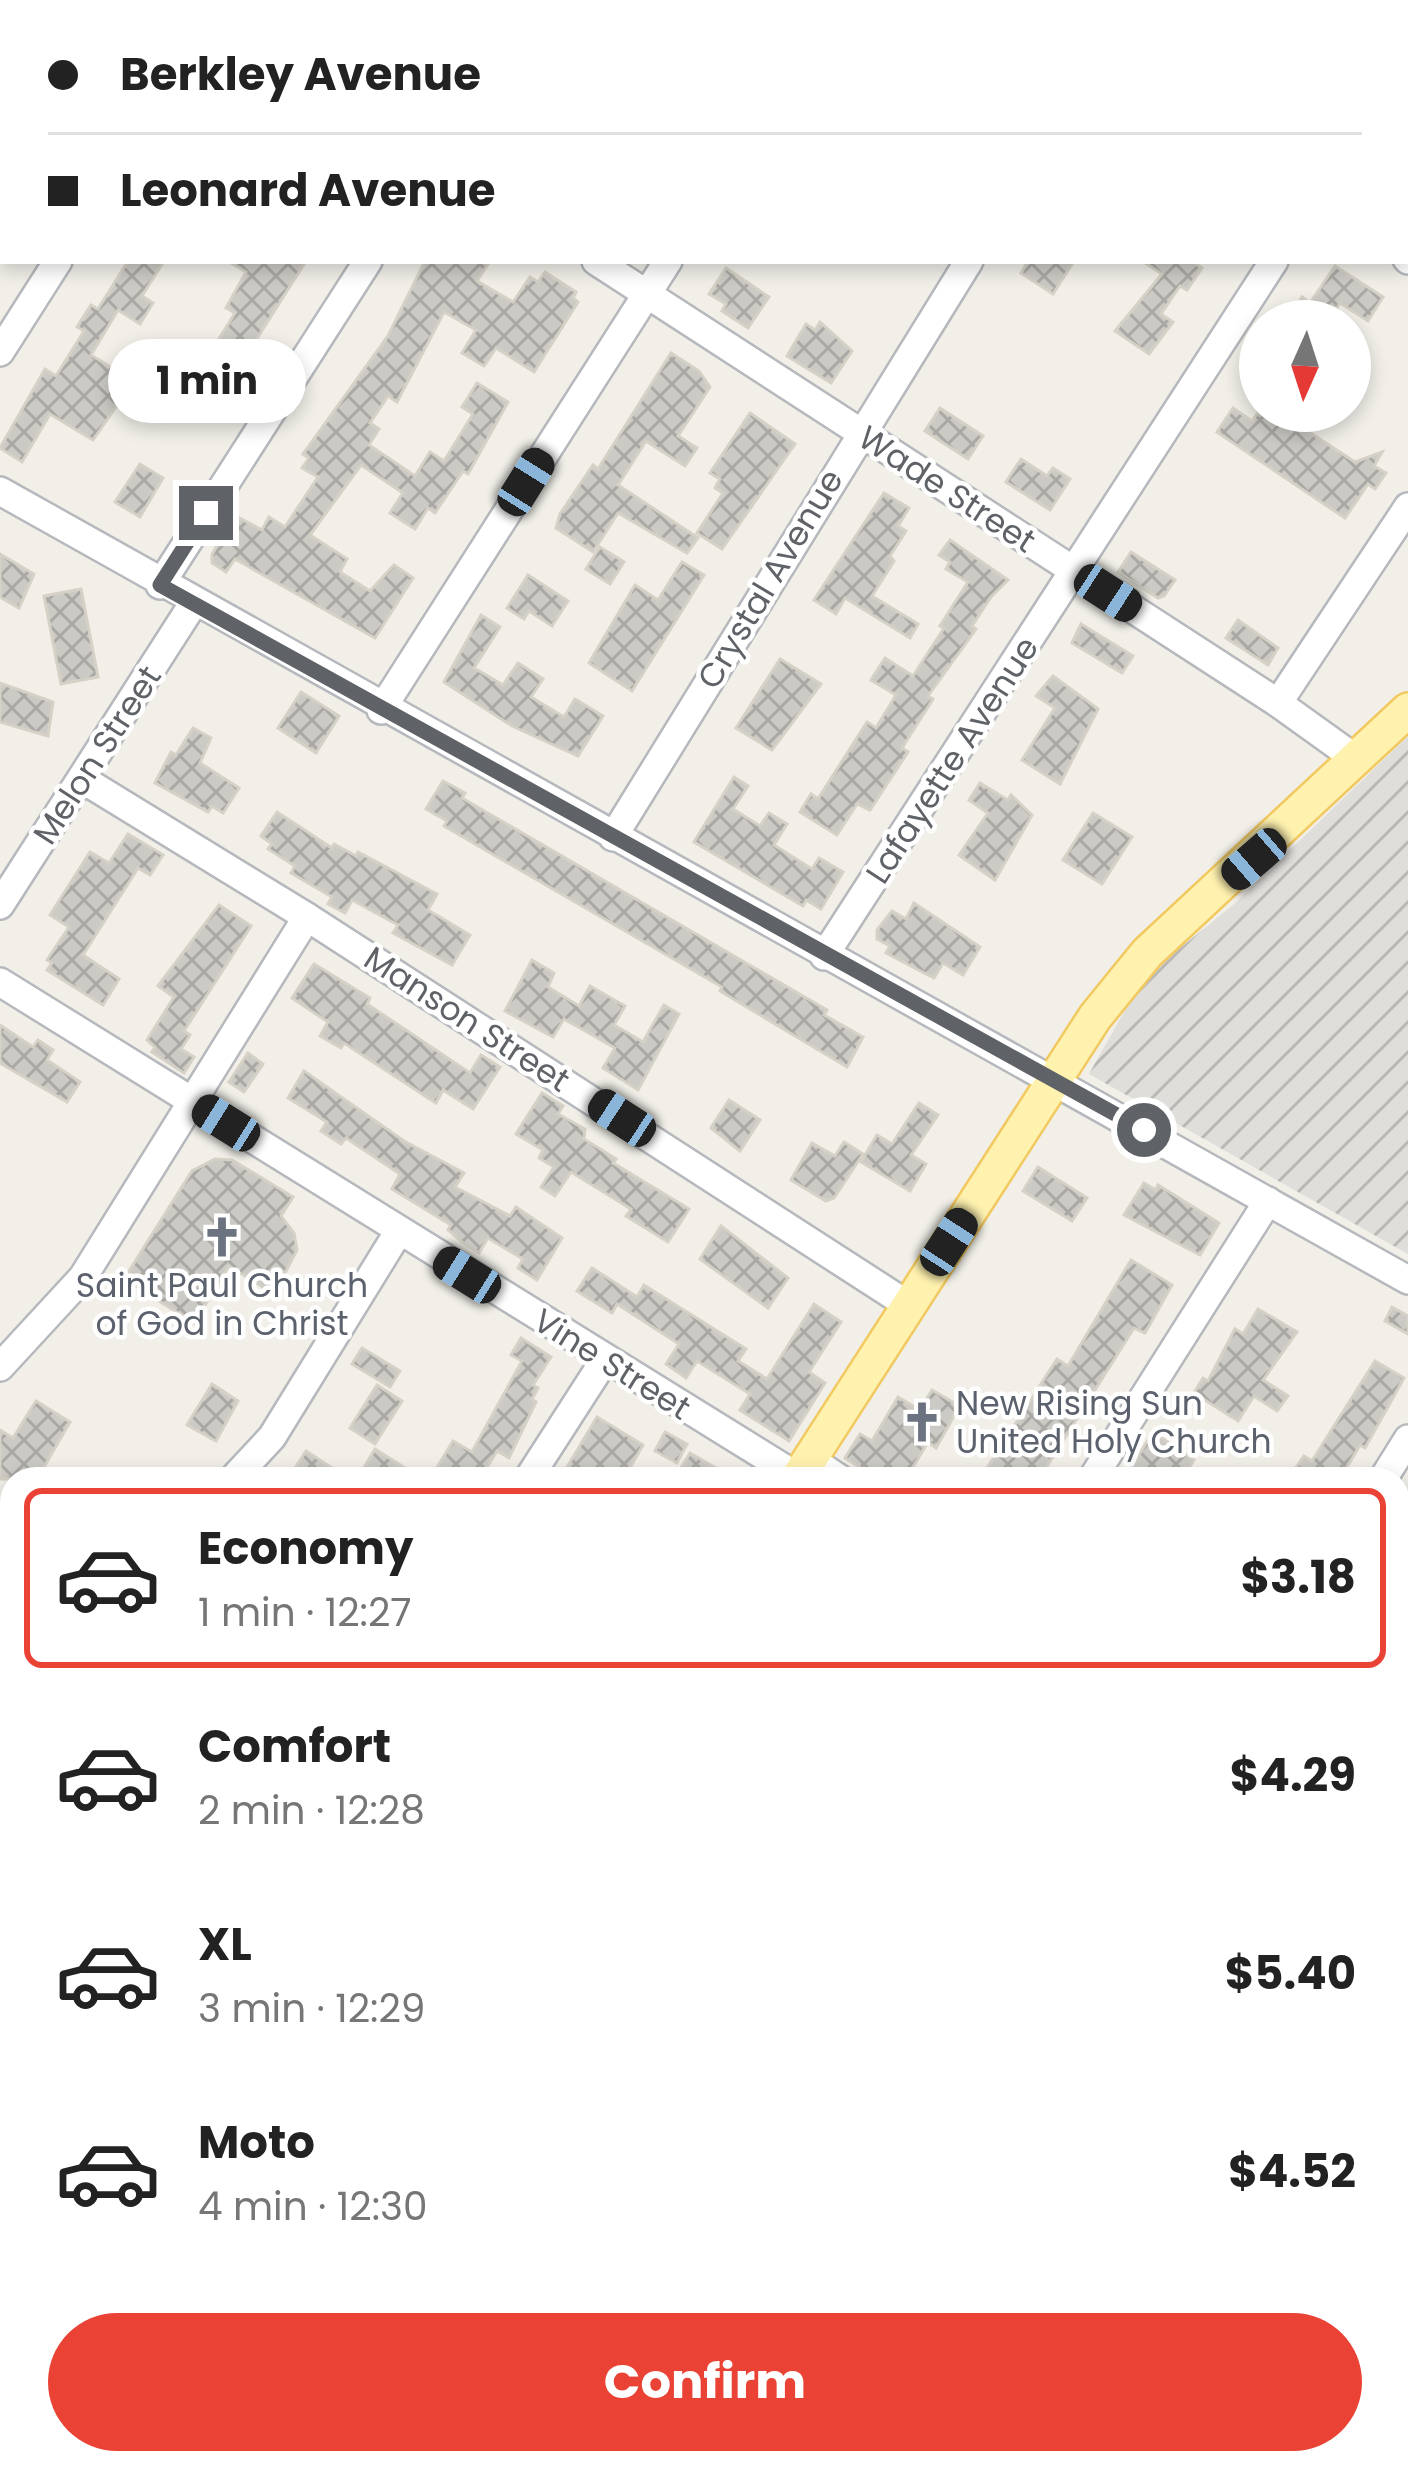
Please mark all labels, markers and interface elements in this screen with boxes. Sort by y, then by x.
text: Berkley Avenue [120,43,481,106]
text: Leonard Avenue [120,159,496,222]
north arrow [1239,300,1371,432]
map controls [1239,300,1371,432]
callout: 1 min [107,339,305,423]
text: 1 min [156,353,258,408]
street label: Wade Street [849,414,1045,564]
car [492,442,560,522]
street label: Crystal Avenue [686,460,854,698]
route end [179,486,233,540]
car [1068,558,1148,628]
street label: Lafayette Avenue [854,627,1050,893]
street label: Melon Street [22,656,172,854]
car [1215,822,1293,896]
street label: Manson Street [355,935,579,1103]
car [582,1083,662,1153]
car [186,1089,266,1157]
route start [1117,1103,1171,1157]
car [914,1202,984,1282]
church icon: Saint Paul Church of God in Christ [199,1214,245,1260]
car [427,1241,507,1309]
place label: Saint Paul Church of God in Christ [76,1262,368,1347]
street label: Vine Street [524,1297,700,1431]
place label: New Rising Sun United Holy Church [956,1380,1272,1465]
church icon: New Rising Sun United Holy Church [899,1399,945,1445]
text: Economy [198,1517,413,1580]
icon: car [54,1524,162,1632]
text: $3.18 [1240,1546,1356,1609]
text: 1 min · 12:27 [198,1585,412,1640]
text: Comfort [198,1715,391,1778]
icon: car [54,1722,162,1830]
text: $4.29 [1230,1744,1356,1807]
text: 2 min · 12:28 [198,1783,425,1838]
text: XL [198,1913,252,1976]
icon: car [54,1920,162,2028]
text: $5.40 [1225,1942,1356,2005]
text: 3 min · 12:29 [198,1981,425,2036]
text: Moto [198,2111,315,2174]
icon: car [54,2118,162,2226]
text: $4.52 [1228,2140,1356,2203]
text: 4 min · 12:30 [198,2179,427,2234]
button: Confirm [48,2313,1362,2451]

